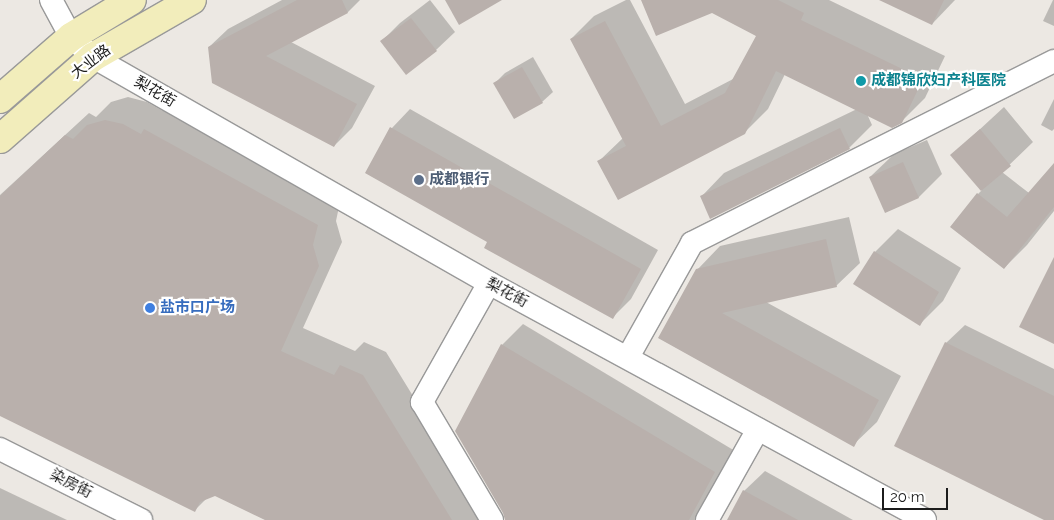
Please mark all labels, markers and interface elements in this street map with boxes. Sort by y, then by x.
street label: 大业路 [68,41,114,83]
place label: 成都锦欣妇产科医院 [871,72,1006,90]
street label: 梨花街 [131,73,179,111]
marker: 成都锦欣妇产科医院 [855,75,867,87]
place label: 成都银行 [429,171,489,189]
marker: 成都银行 [413,174,425,186]
street label: 梨花街 [483,274,531,312]
place label: 盐市口广场 [160,299,235,317]
marker: 盐市口广场 [144,302,156,314]
street label: 染房街 [47,466,95,502]
scale bar [884,478,950,510]
text: 20 m [890,488,925,506]

